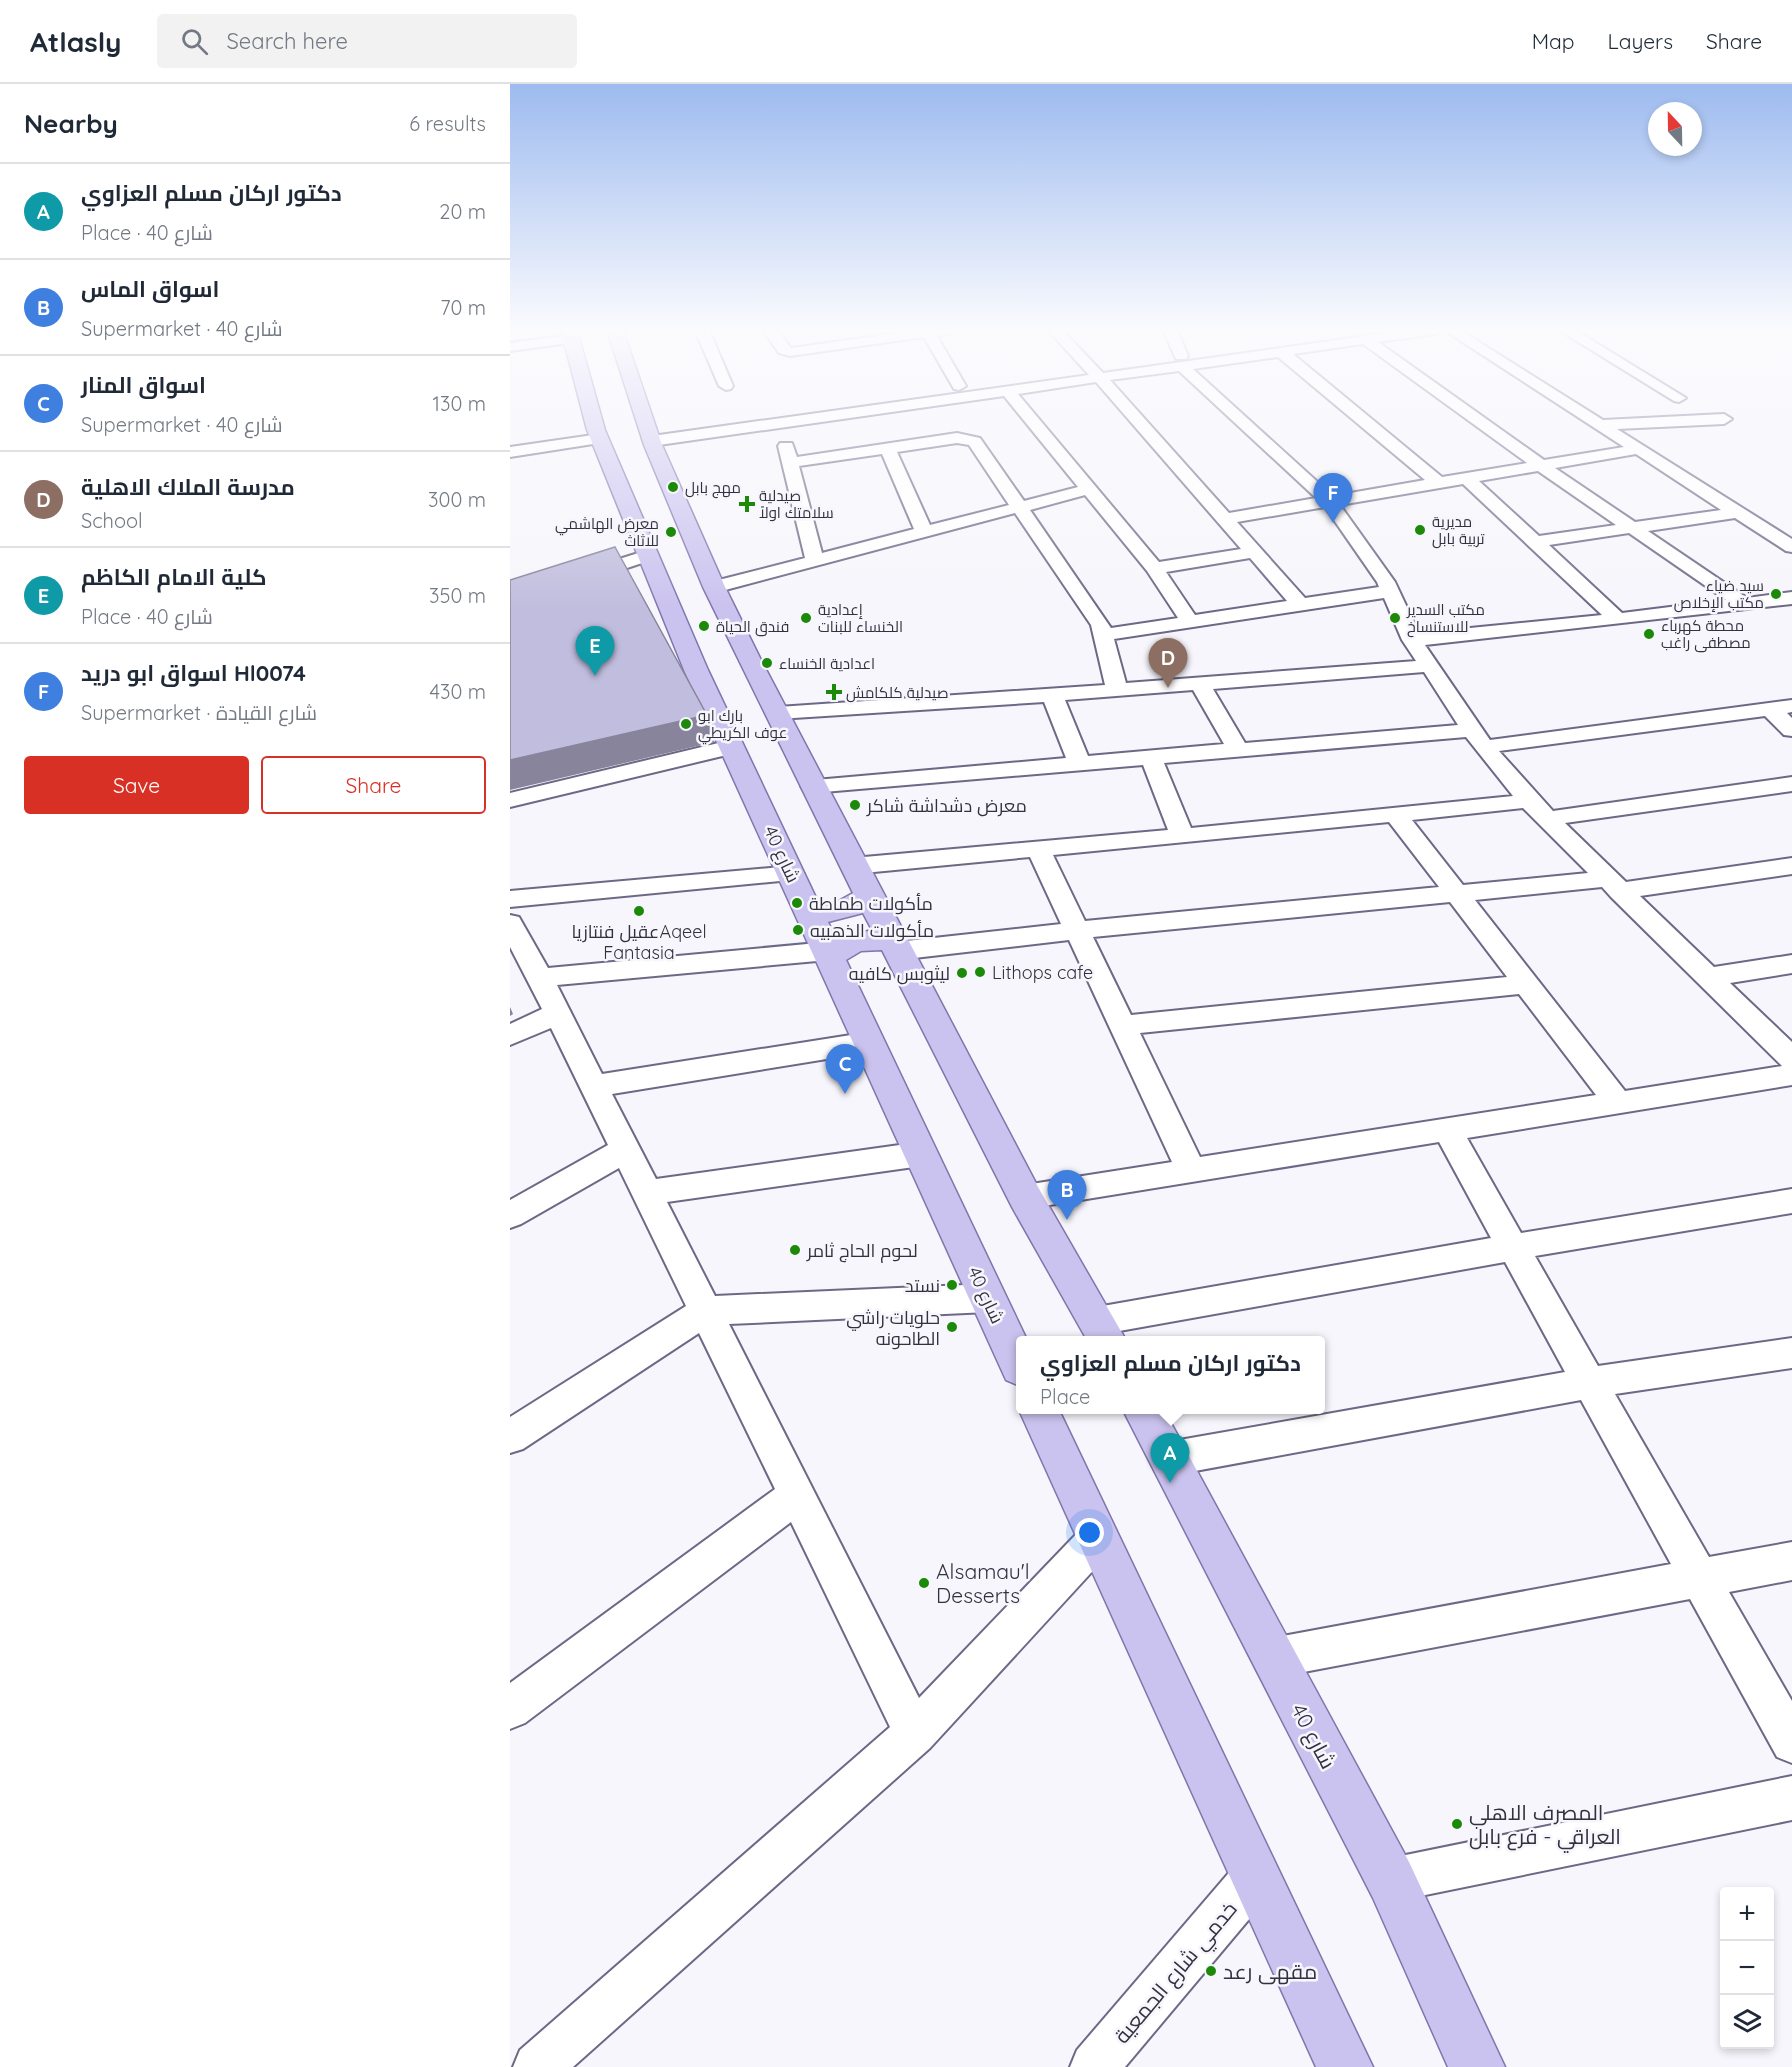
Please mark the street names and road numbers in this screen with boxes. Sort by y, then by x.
street label: شارع 40 [758,822,805,886]
street label: شارع 40 [962,1263,1009,1327]
street label: شارع 40 [1284,1699,1342,1774]
street label: خدمي شارع الجمعية [1108,1896,1245,2051]

